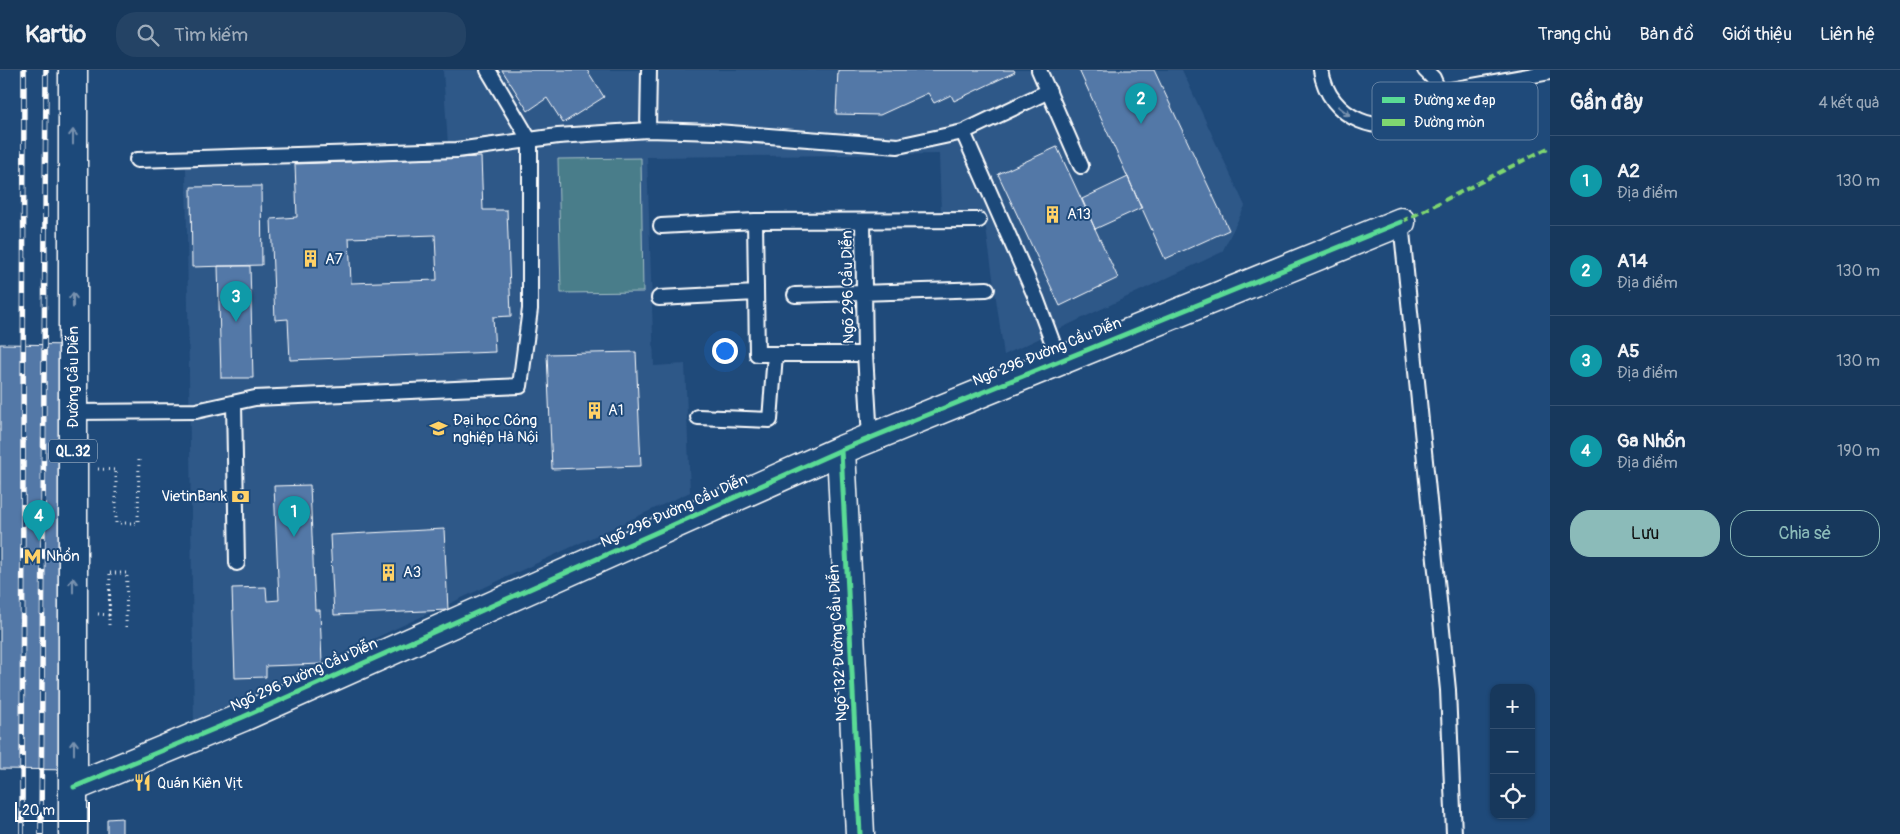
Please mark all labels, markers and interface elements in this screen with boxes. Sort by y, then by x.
search box [116,12,466,57]
text: Kartio [25,20,86,49]
icon: search [134,21,162,49]
text: Tìm kiếm [174,23,248,47]
text: Trang chủ [1538,23,1612,46]
text: Bản đồ [1640,23,1694,46]
text: Giới thiệu [1722,23,1792,46]
text: Liên hệ [1820,23,1875,46]
legend [1372,82,1538,140]
pin: 2 [1125,83,1157,124]
text: Gần đây [1570,89,1643,116]
text: Đường xe đạp [1414,92,1496,109]
text: 4 kết quả [1818,93,1880,113]
one-way arrow [1337,106,1351,116]
text: Đường mòn [1414,114,1485,131]
one-way arrow [68,130,78,146]
text: A2 [1617,159,1640,183]
text: 1 [1583,171,1589,191]
text: 130 m [1836,171,1880,191]
text: Địa điểm [1617,183,1678,203]
building icon: A13 [1043,204,1063,224]
place label: A13 [1067,205,1091,224]
street label: Ngõ 296 Cầu Diễn [837,230,858,344]
building icon: A7 [301,249,321,269]
text: A14 [1617,249,1648,273]
place label: A7 [325,250,343,269]
text: 2 [1582,261,1590,281]
text: 130 m [1836,261,1880,281]
text: Địa điểm [1617,273,1678,293]
pin: 3 [220,281,252,322]
one-way arrow [68,292,78,308]
street label: Ngõ 296 Đường Cầu Diễn [969,312,1124,391]
street label: Đường Cầu Diễn [63,326,83,428]
your location [712,338,738,364]
text: A5 [1617,339,1640,363]
text: 3 [1582,351,1590,371]
text: 130 m [1836,351,1880,371]
text: Địa điểm [1617,363,1678,383]
building icon: A1 [584,400,604,420]
place label: A1 [608,401,624,420]
place label: Đại học Công nghiệp Hà Nội [453,411,538,447]
school or university icon: Đại học Công nghiệp Hà Nội [429,419,449,439]
text: Ga Nhổn [1617,429,1685,453]
road number: QL.32 [49,440,97,462]
text: 4 [1581,441,1591,461]
text: 190 m [1837,441,1880,461]
text: Địa điểm [1617,453,1678,473]
street label: Ngõ 296 Đường Cầu Diễn [597,469,751,552]
bank icon: VietinBank [231,486,251,506]
place label: VietinBank [161,487,228,506]
pin: 1 [278,496,310,537]
pin: 4 [23,500,55,541]
button: Lưu [1570,510,1720,557]
button: Chia sẻ [1730,510,1880,557]
metro station icon: Nhổn [22,546,42,566]
place label: Nhổn [46,547,80,566]
building icon: A3 [379,562,399,582]
place label: A3 [403,563,421,582]
street label: Ngõ 132 Đường Cầu Diễn [823,564,852,722]
one-way arrow [68,577,78,594]
street label: Ngõ 296 Đường Cầu Diễn [227,633,381,716]
map controls [1490,684,1535,819]
button: + [1490,684,1535,729]
button: − [1490,729,1535,774]
one-way arrow [69,740,79,756]
restaurant icon: Quán Kiên Vịt [133,773,153,793]
place label: Quán Kiên Vịt [157,774,243,793]
button: locate [1490,774,1535,819]
scale bar [15,799,90,822]
text: 20 m [22,802,55,819]

